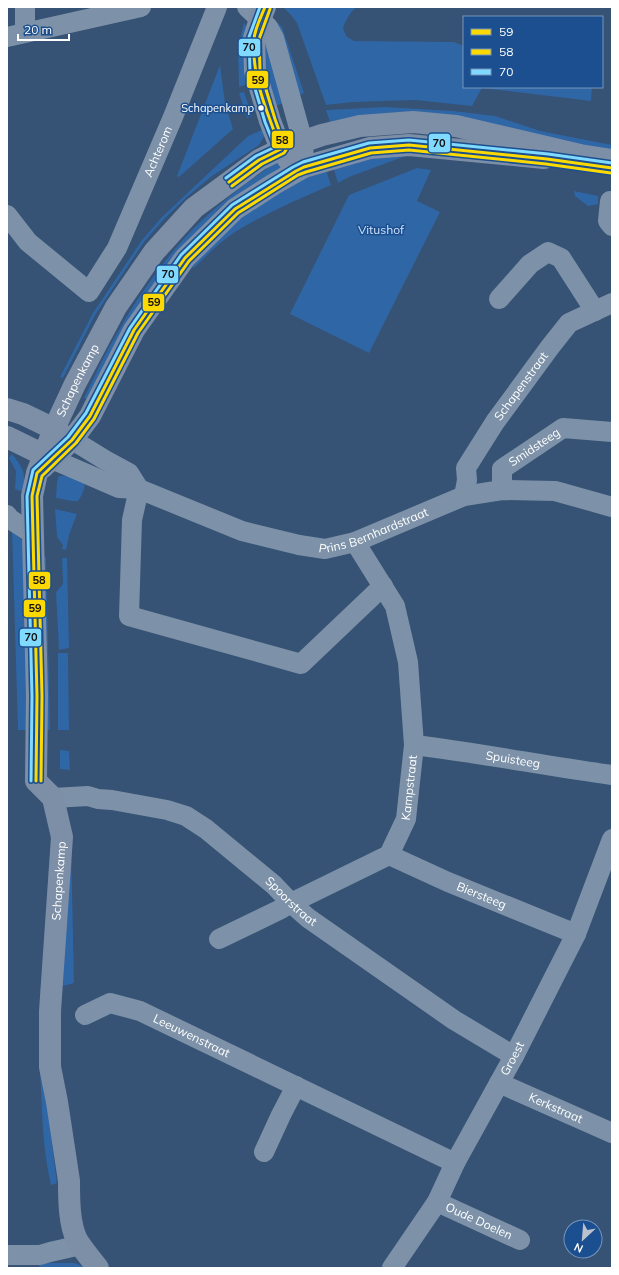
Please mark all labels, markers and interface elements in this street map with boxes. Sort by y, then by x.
scale bar [18,16,69,42]
legend [463,16,603,88]
text: 20 m [24,22,52,37]
text: 59 [499,24,513,39]
line badge: 70 [238,38,261,57]
text: 70 [242,40,256,54]
text: 58 [499,44,513,59]
text: 70 [499,64,513,79]
line badge: 59 [246,70,269,89]
text: 59 [251,73,265,87]
place label: Schapenkamp [181,101,254,115]
marker: Schapenkamp [256,103,266,113]
street label: Achterom [140,124,175,179]
line badge: 58 [271,130,294,149]
text: 58 [275,133,289,147]
line badge: 70 [428,133,451,153]
text: 70 [432,136,446,150]
park label: Vitushof [358,222,405,237]
line badge: 70 [156,265,179,284]
text: 70 [161,267,175,281]
line badge: 59 [142,293,165,312]
text: 59 [147,295,161,309]
street label: Schapenkamp [53,341,102,419]
street label: Schapenstraat [491,349,551,423]
street label: Smidsteeg [506,424,563,469]
street label: Prins Bernhardstraat [318,504,430,556]
line badge: 58 [28,571,51,590]
text: 58 [32,573,46,587]
line badge: 59 [23,599,46,618]
text: 59 [28,601,42,615]
line badge: 70 [19,628,42,647]
text: 70 [24,630,38,644]
street label: Spuisteeg [485,747,541,771]
street label: Kampstraat [398,754,420,821]
street label: Schapenkamp [48,841,69,921]
street label: Spoorstraat [262,873,320,929]
street label: Biersteeg [455,878,509,912]
street label: Leeuwenstraat [151,1011,233,1060]
street label: Groest [497,1039,527,1078]
street label: Kerkstraat [527,1089,585,1126]
street label: Oude Doelen [443,1199,515,1242]
north arrow [563,1219,603,1259]
text: N [572,1240,585,1256]

